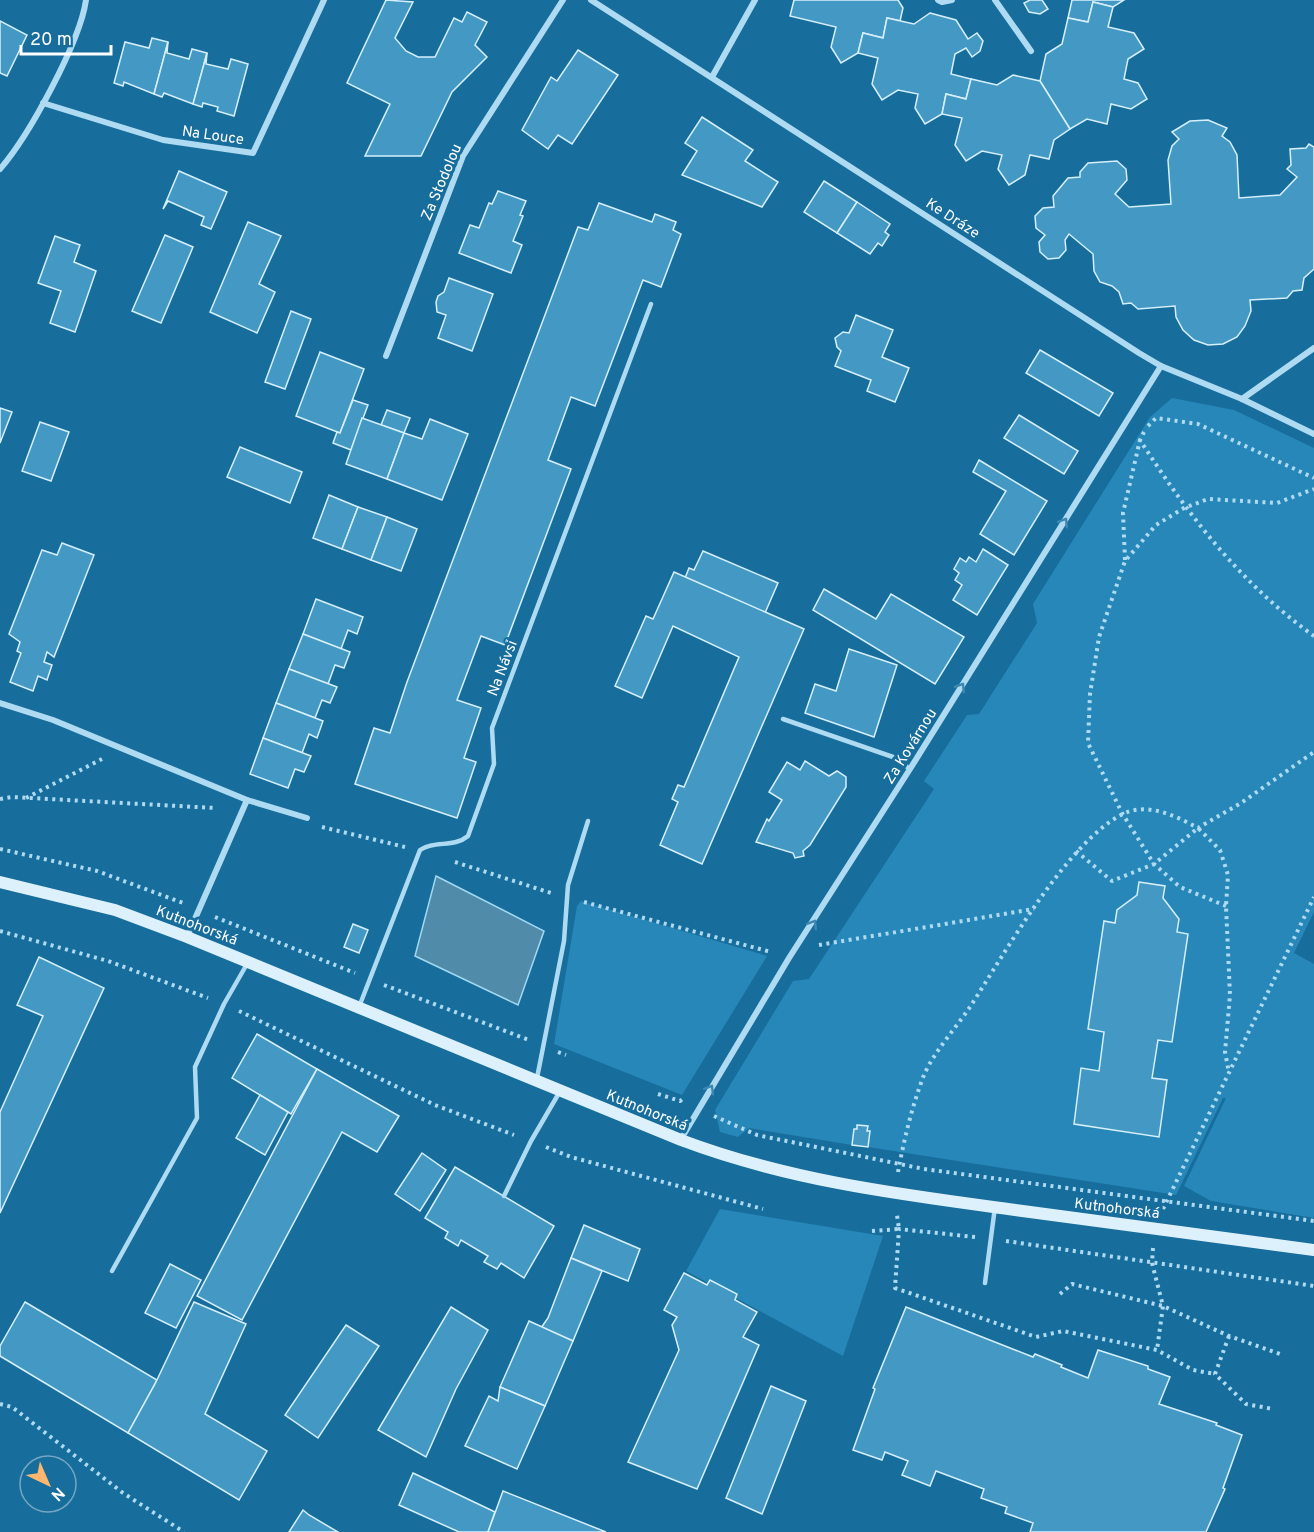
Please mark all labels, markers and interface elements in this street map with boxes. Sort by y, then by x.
scale bar [21,18,111,56]
text: 20 m [30,29,72,52]
street label: Na Louce [181,123,245,150]
street label: Za Stodolou [418,141,467,224]
street label: Ke Dráze [922,195,983,244]
one-way arrow [1057,518,1069,528]
street label: Na Návsi [484,638,523,699]
one-way arrow [954,683,965,694]
street label: Za Kovárnou [880,705,942,788]
street label: Kutnohorská [153,902,240,951]
one-way arrow [805,919,816,930]
one-way arrow [702,1085,714,1095]
street label: Kutnohorská [603,1086,690,1136]
street label: Kutnohorská [1073,1195,1161,1224]
north arrow [18,1454,78,1514]
text: N [46,1482,68,1505]

